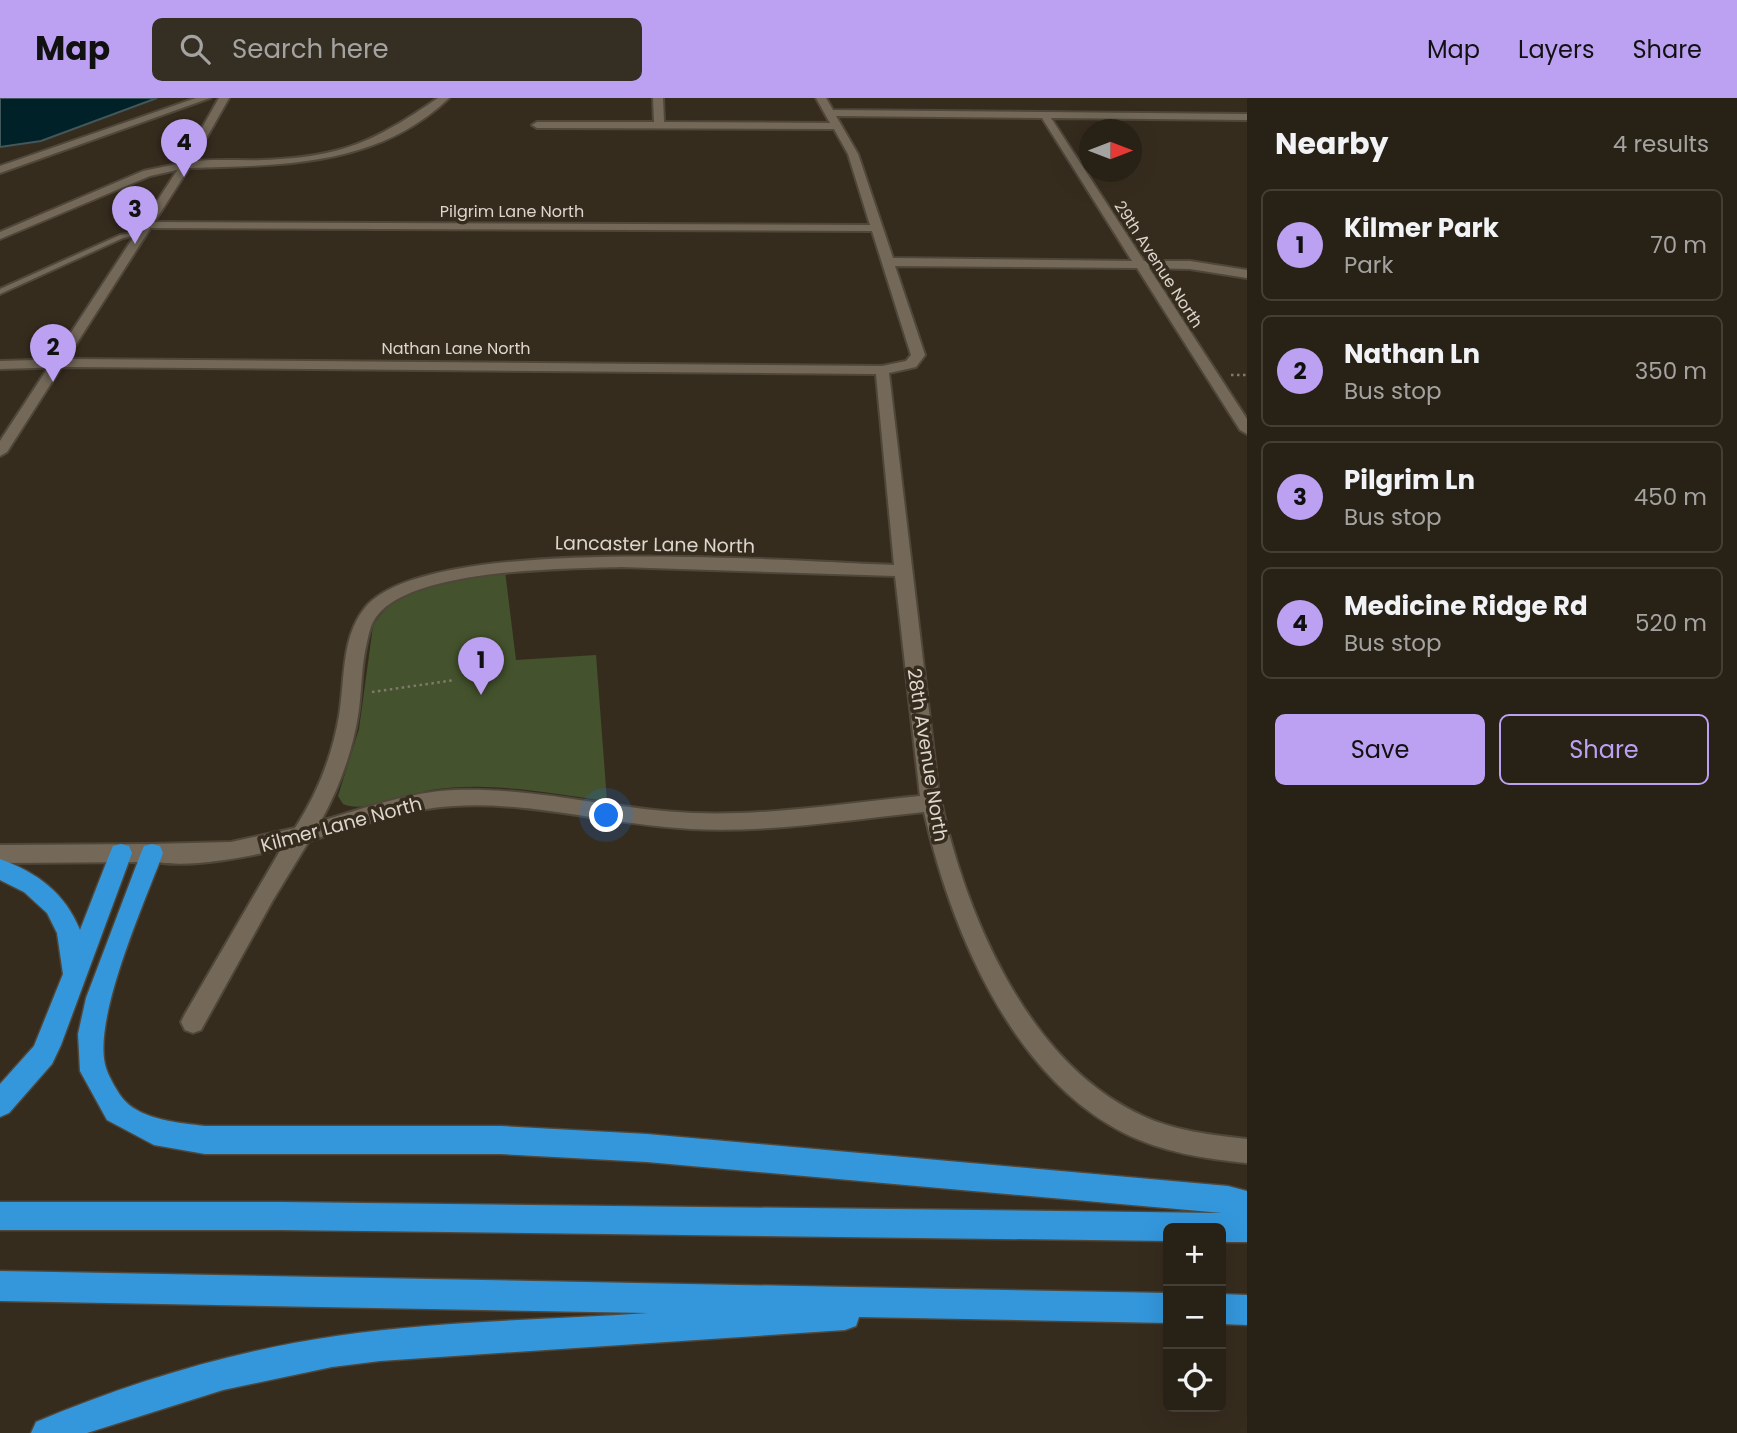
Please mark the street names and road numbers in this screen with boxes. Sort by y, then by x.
street label: 29th Avenue North [1109,196,1208,332]
street label: Pilgrim Lane North [440,200,584,223]
street label: Nathan Lane North [381,337,531,360]
street label: Lancaster Lane North [555,529,755,560]
street label: 28th Avenue North [900,666,955,844]
street label: Kilmer Lane North [257,790,425,859]

